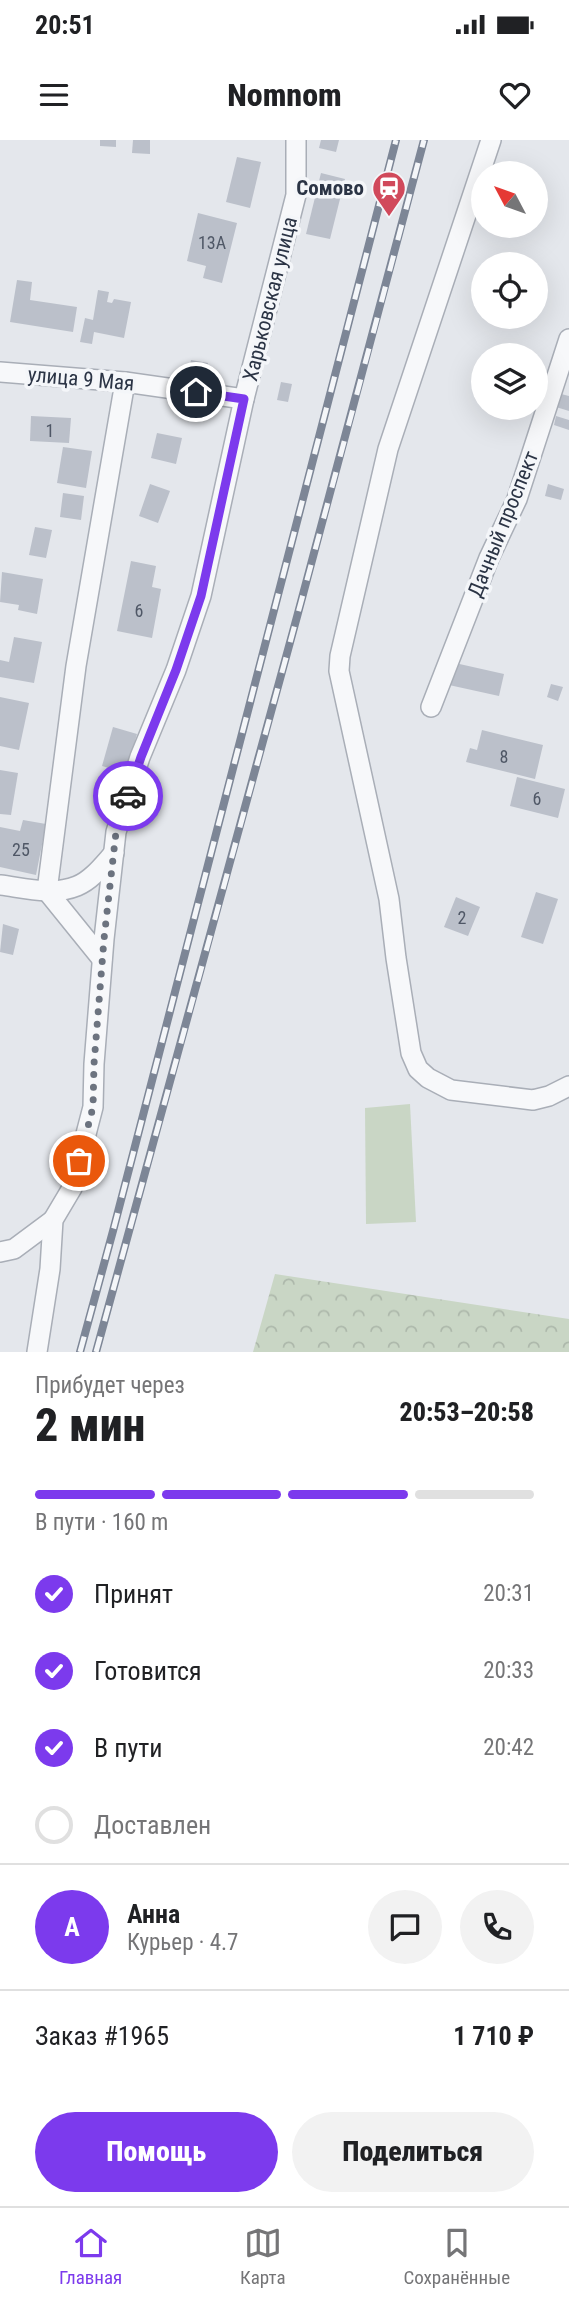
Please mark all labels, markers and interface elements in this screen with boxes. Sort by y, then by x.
text: 20:51 [35,10,95,40]
icon: menu [35,76,73,114]
text: Nomnom [227,76,342,114]
icon: heart [496,76,534,114]
north arrow [471,161,548,238]
map controls [471,161,548,420]
station icon: Сомово [370,169,408,218]
place label: Сомово [296,176,364,200]
street label: Харьковская улица [238,214,302,384]
house number: 13А [198,232,227,253]
button: locate [471,252,548,329]
button: layers [471,343,548,420]
street label: улица 9 Мая [27,362,135,396]
pin [166,362,226,422]
icon: home [177,373,215,411]
house number: 1 [46,420,54,441]
street label: Дачный проспект [463,447,543,601]
house number: 6 [135,600,143,621]
house number: 8 [500,746,508,767]
courier [93,761,163,831]
icon: car [109,777,147,815]
house number: 6 [533,788,541,809]
house number: 25 [12,839,30,860]
house number: 2 [458,907,467,928]
pin [49,1131,109,1191]
icon: bag [60,1142,98,1180]
text: Прибудет через [35,1372,185,1399]
text: 20:53–20:58 [400,1397,534,1427]
text: 2 мин [35,1398,145,1452]
text: В пути · 160 m [35,1509,168,1536]
icon: check [35,1575,73,1613]
text: Принят [94,1579,173,1609]
text: 20:31 [483,1580,534,1607]
icon: check [35,1652,73,1690]
text: Готовится [94,1656,202,1686]
text: 20:33 [483,1657,534,1684]
icon: check [35,1729,73,1767]
text: В пути [94,1733,163,1763]
text: 20:42 [483,1734,534,1761]
text: Доставлен [94,1810,211,1840]
button: chat [368,1890,442,1964]
button: phone [460,1890,534,1964]
text: Анна [127,1899,180,1929]
text: А [64,1912,80,1942]
text: Курьер · 4.7 [127,1929,238,1956]
text: Заказ #1965 [35,2021,169,2051]
text: 1 710 ₽ [453,2021,534,2051]
button: Помощь [35,2112,278,2192]
button: Поделиться [292,2112,534,2192]
tab: Главная [59,2224,122,2289]
tab: Карта [240,2224,286,2289]
tab: Сохранённые [403,2224,510,2289]

